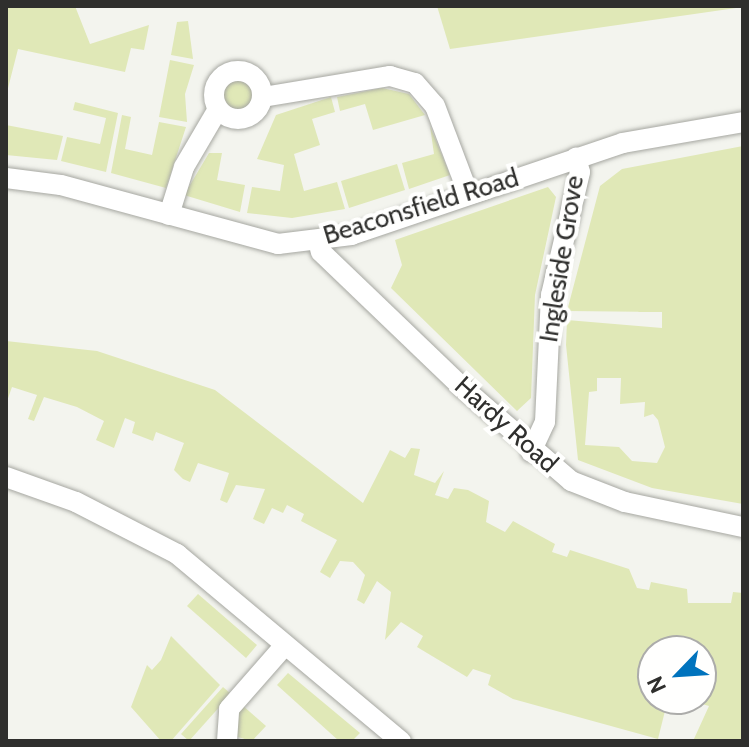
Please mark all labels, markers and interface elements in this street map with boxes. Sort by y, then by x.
street label: Beaconsfield Road [320,162,522,252]
street label: Ingleside Grove [533,173,591,345]
street label: Hardy Road [448,370,564,480]
north arrow [637,635,717,715]
text: N [641,672,672,697]

